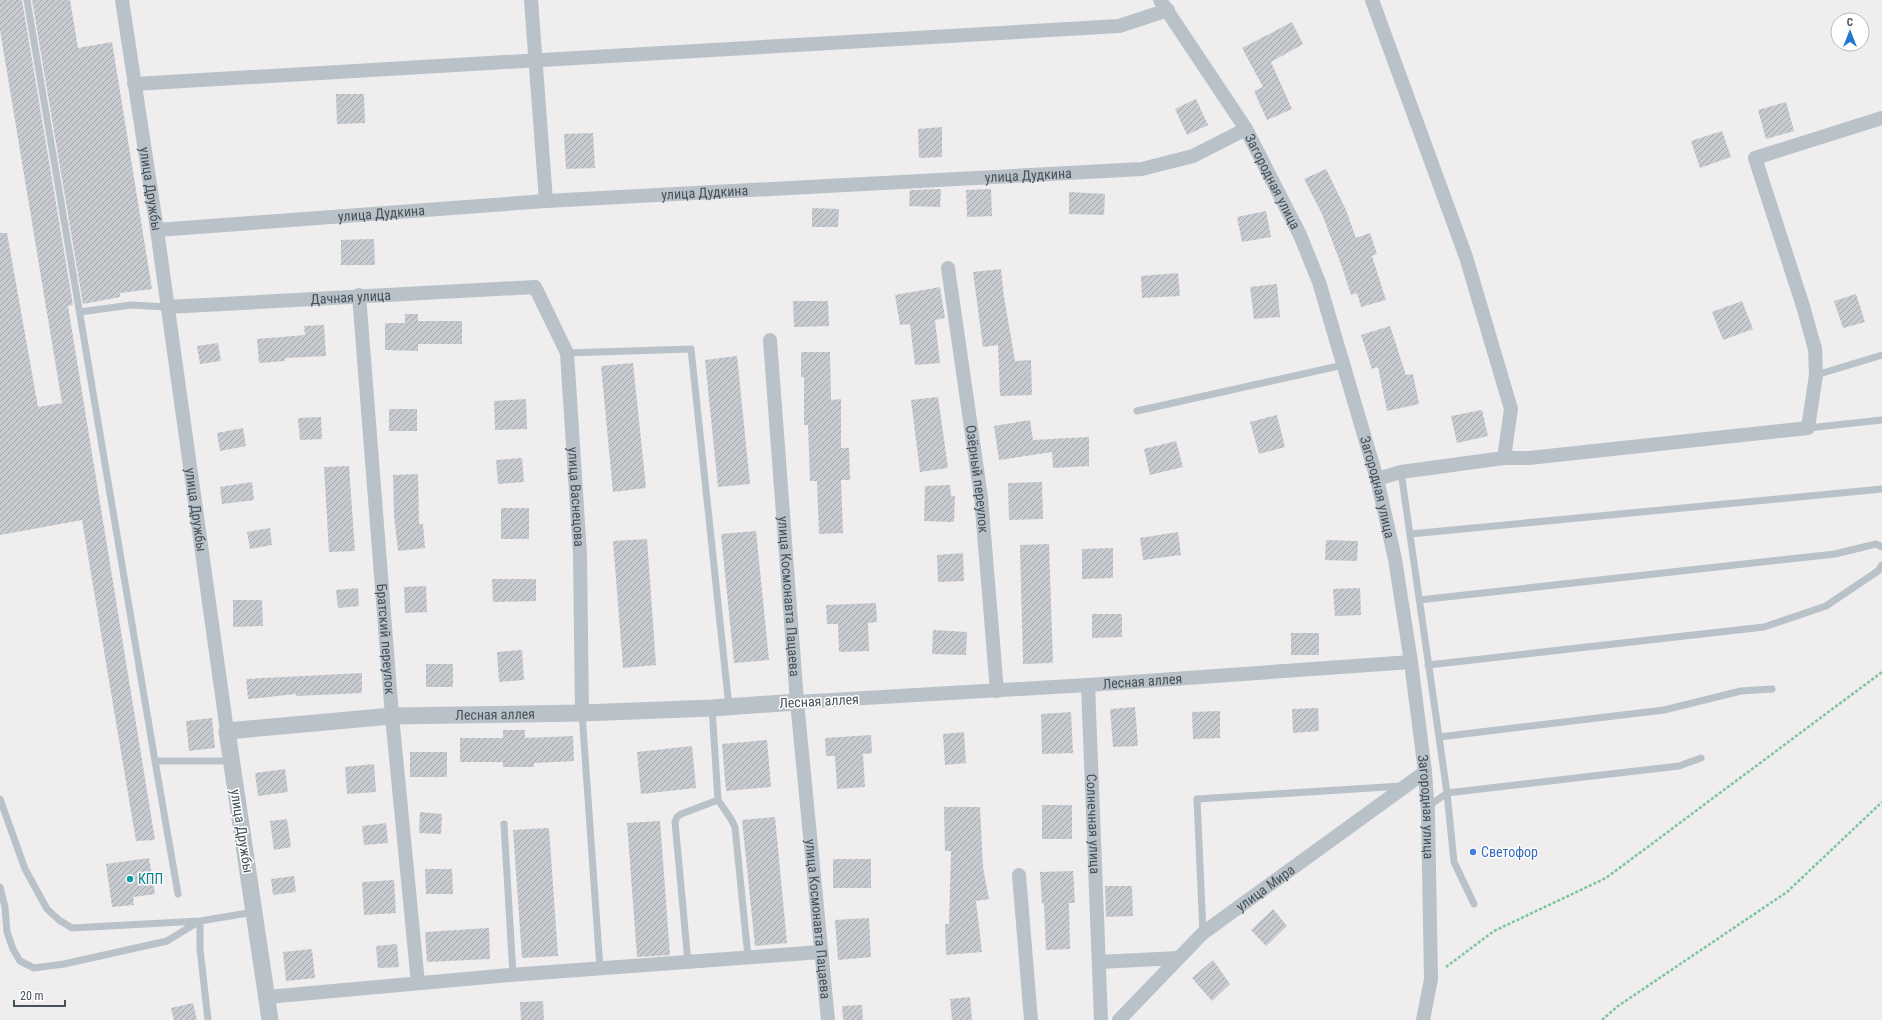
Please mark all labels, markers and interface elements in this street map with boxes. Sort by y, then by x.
north arrow [1830,12,1870,52]
text: С [1847,16,1853,29]
street label: Загородная улица [1242,131,1304,232]
street label: улица Дружбы [136,146,165,232]
street label: улица Дудкина [984,165,1072,185]
street label: улица Дудкина [661,182,749,203]
street label: улица Дудкина [337,202,425,224]
street label: Дачная улица [310,287,391,307]
street label: Озёрный переулок [963,424,992,534]
street label: Загородная улица [1357,434,1398,540]
street label: улица Васнецова [565,446,588,547]
street label: улица Дружбы [182,467,210,553]
street label: улица Космонавта Пацаева [775,516,803,677]
street label: Братский переулок [374,583,398,695]
street label: Лесная аллея [1102,670,1183,692]
street label: Лесная аллея [779,691,859,711]
street label: Лесная аллея [455,706,535,723]
street label: Загородная улица [1415,754,1437,859]
street label: Солнечная улица [1083,774,1103,874]
street label: улица Дружбы [227,788,257,874]
street label: улица Космонавта Пацаева [802,838,834,1000]
place label: Светофор [1481,844,1538,860]
marker: Светофор [1468,847,1478,857]
street label: улица Мира [1233,861,1298,914]
place label: КПП [138,871,163,887]
marker: КПП [125,874,135,884]
scale bar [14,982,65,1008]
text: 20 m [20,989,44,1003]

